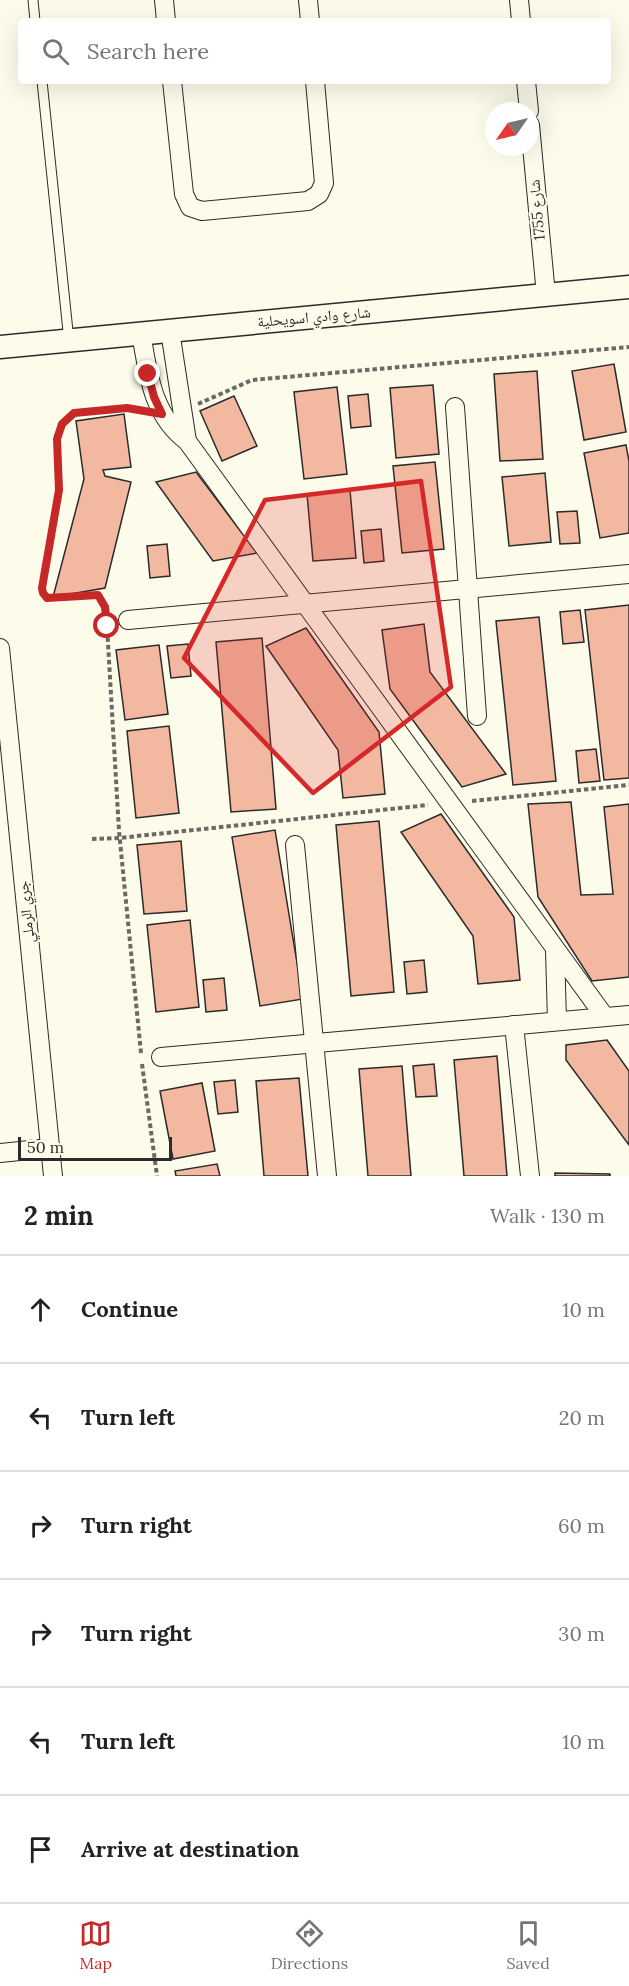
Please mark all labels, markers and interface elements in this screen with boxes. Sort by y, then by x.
search box [18,18,611,84]
icon: search [39,35,72,68]
text: Search here [87,37,209,65]
north arrow [485,102,539,156]
street label: شارع 1755 [524,179,550,241]
street label: شارع وادي اسويحلية [256,302,372,334]
route end [134,360,160,386]
route start [93,612,119,638]
street label: جري الرملي [13,879,41,944]
scale bar [18,1134,172,1162]
text: 50 m [27,1137,64,1157]
text: 2 min [24,1199,94,1232]
text: Walk · 130 m [490,1203,605,1228]
icon: ahead [24,1293,57,1326]
text: Continue [81,1295,178,1323]
text: 10 m [562,1297,605,1322]
icon: left [24,1401,57,1434]
text: Turn left [81,1403,175,1431]
text: 20 m [559,1405,605,1430]
icon: right [24,1509,57,1542]
text: Turn right [81,1511,192,1539]
text: 60 m [558,1513,605,1538]
icon: right [24,1617,57,1650]
text: Turn right [81,1619,192,1647]
text: 30 m [558,1621,605,1646]
icon: left [24,1725,57,1758]
text: Turn left [81,1727,175,1755]
text: 10 m [562,1729,605,1754]
icon: arrive [24,1833,57,1866]
text: Arrive at destination [81,1835,299,1863]
tab: Map [79,1917,112,1973]
tab: Directions [271,1917,348,1973]
tab: Saved [506,1917,550,1973]

